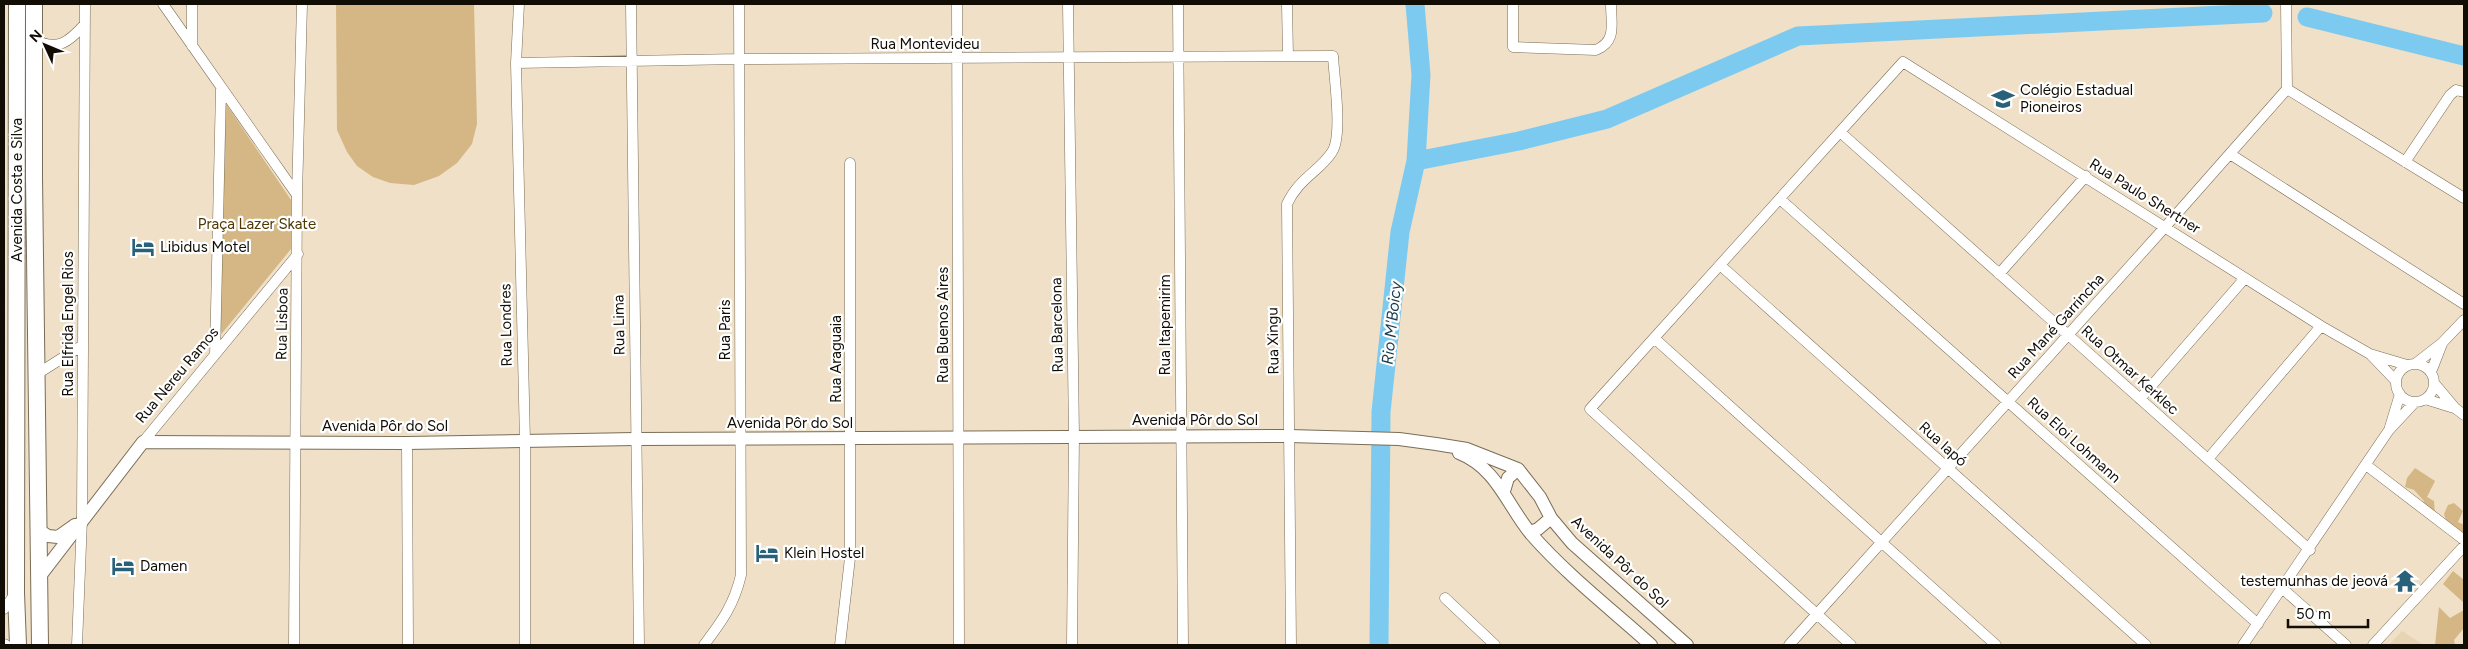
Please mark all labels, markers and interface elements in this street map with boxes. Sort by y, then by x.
north arrow [20,20,70,70]
text: N [26,27,46,46]
street label: Rua Montevideu [870,35,980,53]
place label: Colégio Estadual Pioneiros [2020,81,2133,116]
school or university icon: Colégio Estadual Pioneiros [1990,86,2016,112]
street label: Avenida Costa e Silva [8,118,26,262]
street label: Rua Paulo Shertner [2086,155,2204,237]
park label: Praça Lazer Skate [198,215,316,233]
hotel icon: Libidus Motel [130,234,156,260]
place label: Libidus Motel [160,238,250,256]
street label: Rua Elfrida Engel Rios [59,251,77,397]
street label: Rua Buenos Aires [934,267,952,383]
street label: Rua Mané Garrincha [2004,270,2108,382]
street label: Rua Itapemirim [1156,274,1174,376]
street label: Rua Barcelona [1047,277,1067,373]
water label: Rio M'Boicy [1378,280,1405,366]
street label: Rua Londres [496,283,516,367]
street label: Rua Lisboa [272,288,292,360]
street label: Rua Lima [609,294,629,356]
street label: Rua Paris [716,300,734,360]
street label: Rua Xingu [1263,307,1283,375]
street label: Rua Araguaia [827,315,845,403]
street label: Rua Otmar Kerklec [2078,322,2182,418]
street label: Rua Nereu Ramos [132,323,222,427]
street label: Rua Eloi Lohmann [2024,393,2124,487]
street label: Avenida Pôr do Sol [1132,411,1258,429]
street label: Avenida Pôr do Sol [727,414,853,432]
street label: Avenida Pôr do Sol [322,417,448,435]
street label: Rua Iapó [1915,418,1971,470]
street label: Avenida Pôr do Sol [1568,512,1672,612]
hotel icon: Klein Hostel [754,540,780,566]
place label: Klein Hostel [784,544,864,562]
hotel icon: Damen [110,553,136,579]
place label: Damen [140,557,187,575]
temple icon: testemunhas de jeová [2392,568,2418,594]
place label: testemunhas de jeová [2240,572,2388,590]
scale bar [2288,596,2368,628]
text: 50 m [2296,605,2331,623]

